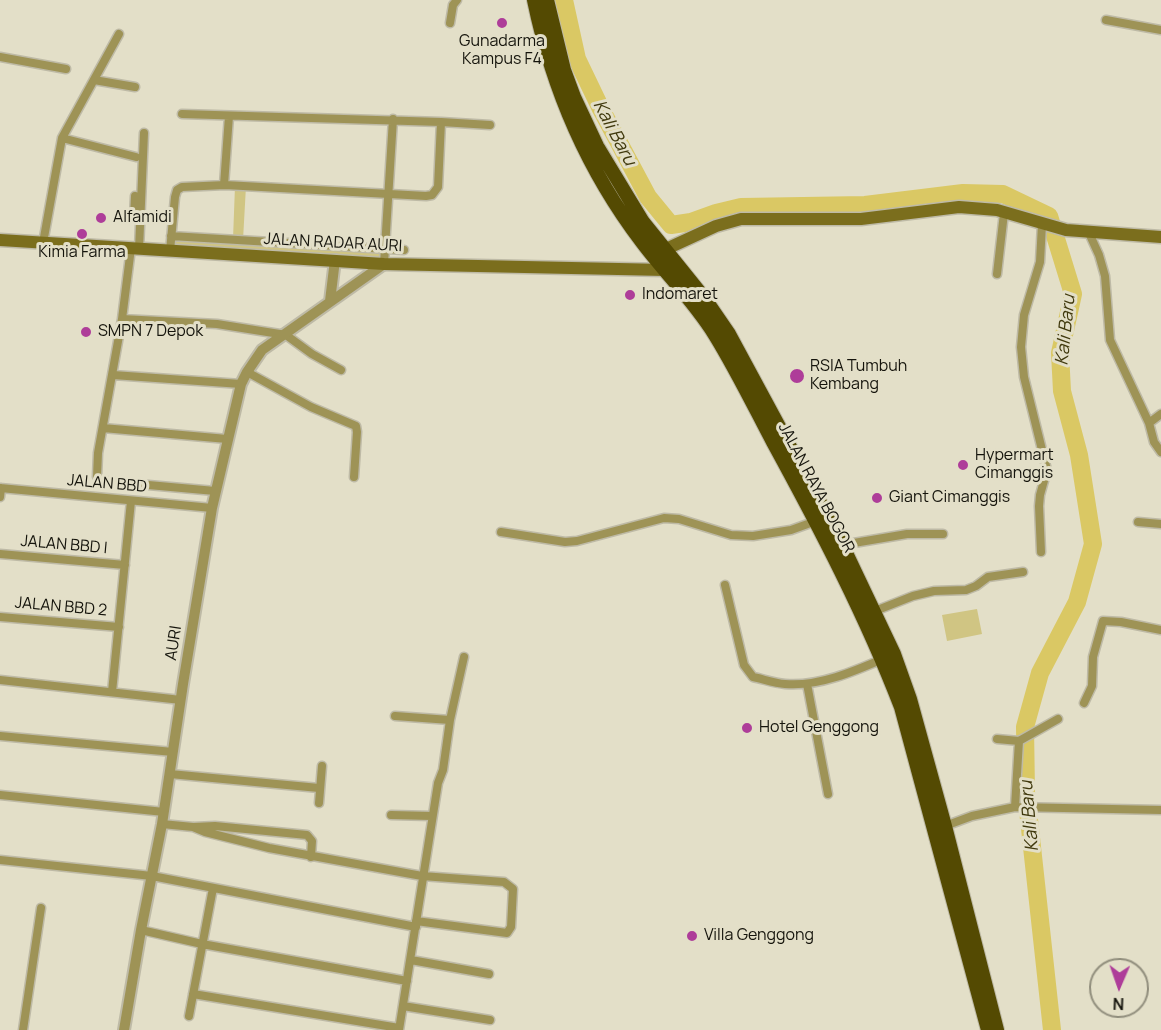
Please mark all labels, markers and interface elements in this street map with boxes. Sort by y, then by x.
marker: Gunadarma Kampus F4 [495,16,509,30]
place label: Gunadarma Kampus F4 [459,32,545,70]
water label: Kali Baru [588,97,640,169]
place label: Alfamidi [113,208,172,228]
marker: Alfamidi [94,211,108,225]
marker: Kimia Farma [75,227,89,241]
street label: JALAN RADAR AURI [263,230,403,256]
place label: Kimia Farma [38,243,126,263]
place label: Indomaret [642,285,718,305]
marker: Indomaret [623,288,637,302]
water label: Kali Baru [1052,294,1080,366]
place label: SMPN 7 Depok [98,322,203,342]
marker: SMPN 7 Depok [79,325,93,339]
place label: RSIA Tumbuh Kembang [810,357,907,395]
marker: RSIA Tumbuh Kembang [788,367,806,385]
street label: JALAN RAYA BOGOR [774,420,858,556]
place label: Hypermart Cimanggis [975,446,1054,484]
marker: Hypermart Cimanggis [956,458,970,472]
street label: JALAN BBD [66,471,148,497]
place label: Giant Cimanggis [889,488,1010,508]
marker: Giant Cimanggis [870,491,884,505]
street label: JALAN BBD I [20,532,108,558]
street label: JALAN BBD 2 [14,593,108,621]
street label: AURI [162,624,186,662]
place label: Hotel Genggong [759,718,879,738]
marker: Hotel Genggong [740,721,754,735]
water label: Kali Baru [1016,780,1044,852]
place label: Villa Genggong [704,926,814,946]
marker: Villa Genggong [685,929,699,943]
north arrow [1089,958,1149,1018]
text: N [1112,993,1125,1015]

